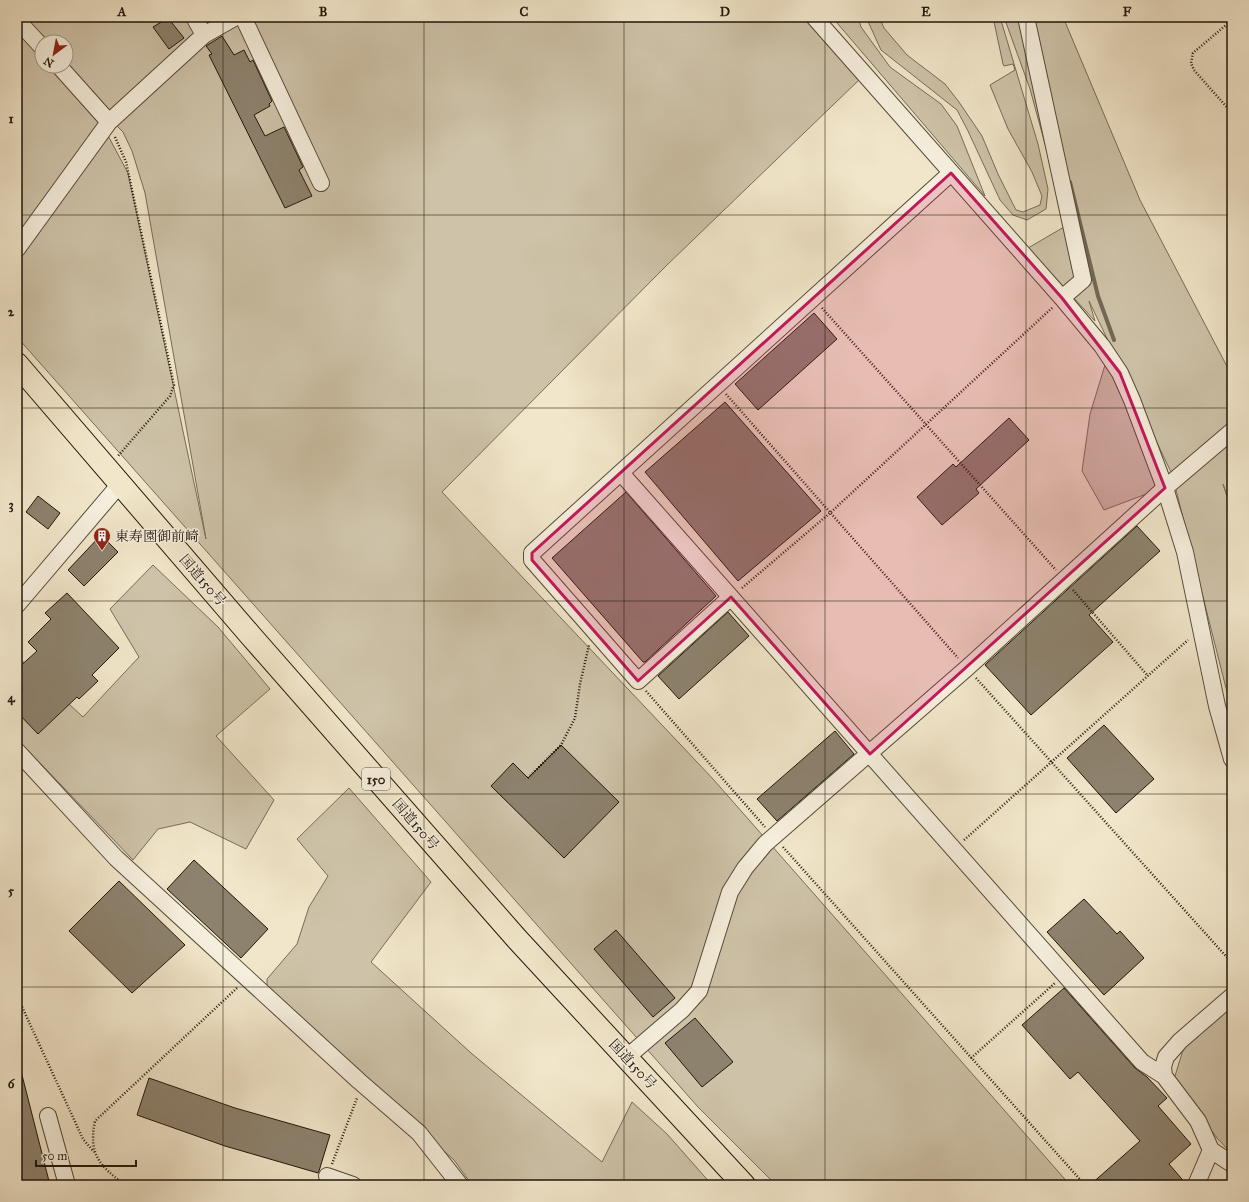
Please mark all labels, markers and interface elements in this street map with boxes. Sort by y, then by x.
text: A [117,4,127,20]
text: B [319,4,328,20]
text: C [520,4,529,20]
text: D [720,4,730,20]
text: E [921,4,931,20]
text: F [1123,4,1132,20]
north arrow [34,34,74,74]
text: N [41,54,56,70]
text: 1 [8,111,14,127]
text: 2 [8,304,15,320]
text: 3 [8,497,14,513]
building icon: 東寿園御前崎 [92,526,112,551]
place label: 東寿園御前崎 [115,528,199,545]
street label: 国道150号 [176,551,229,609]
text: 4 [7,690,15,706]
road number: 150 [362,768,390,790]
street label: 国道150号 [389,795,442,853]
text: 5 [8,883,15,899]
street label: 国道150号 [605,1036,660,1093]
text: 6 [8,1076,16,1092]
scale bar [36,1142,136,1168]
text: 50 m [42,1149,67,1163]

